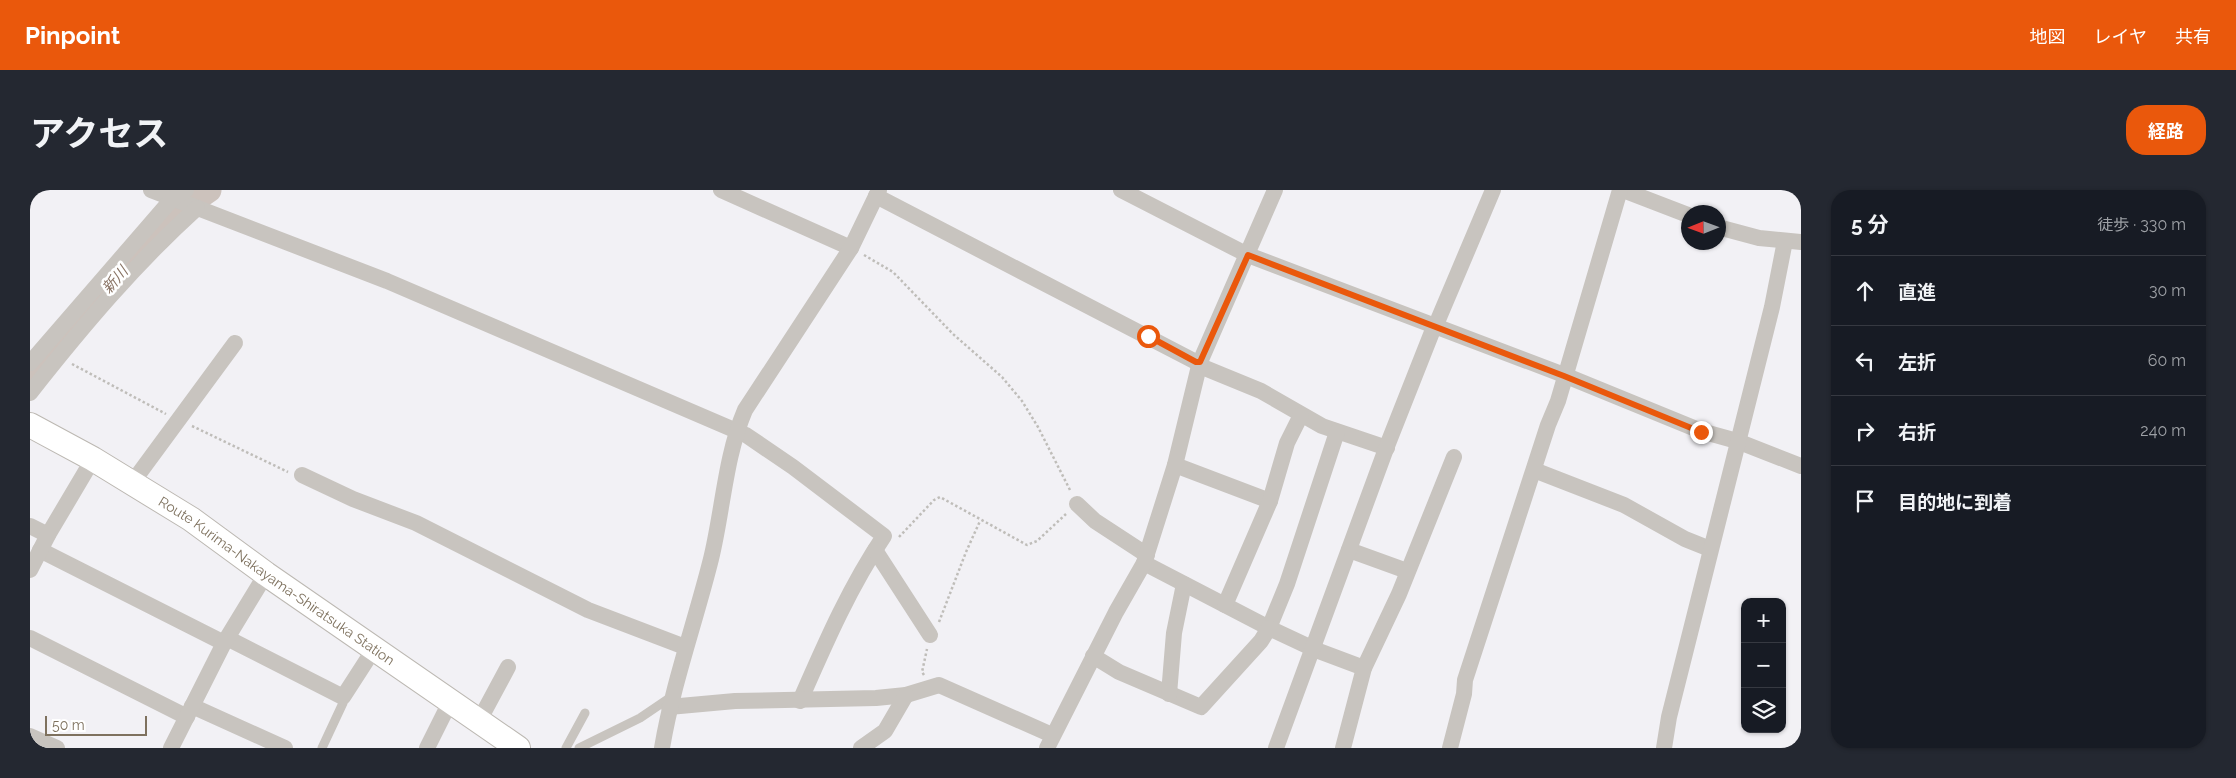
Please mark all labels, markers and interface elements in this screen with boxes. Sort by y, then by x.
text: Pinpoint [25,21,120,50]
text: 地図 [2030,26,2066,47]
text: レイヤ [2094,26,2147,47]
text: 共有 [2175,26,2211,47]
button: 経路 [2126,105,2206,155]
text: アクセス [30,113,168,154]
north arrow [1681,205,1726,250]
text: 5 分 [1851,212,1889,237]
text: 徒歩 · 330 m [2097,215,2186,234]
water label: 新川 [98,261,133,297]
icon: ahead [1851,277,1879,305]
text: 直進 [1898,281,1936,303]
text: 30 m [2149,281,2186,300]
route start [1137,325,1160,348]
icon: left [1851,347,1879,375]
text: 左折 [1898,351,1936,373]
text: 60 m [2148,351,2186,370]
icon: right [1851,417,1879,445]
route end [1690,421,1713,444]
text: 右折 [1898,421,1936,443]
text: 240 m [2140,421,2186,440]
icon: arrive [1851,487,1879,515]
text: 目的地に到着 [1898,491,2012,513]
street label: Route Kurima-Nakayama-Shiratsuka Station [156,493,398,668]
map controls [1741,598,1786,733]
button: + [1741,598,1786,643]
button: − [1741,643,1786,688]
button: layers [1741,688,1786,733]
scale bar [45,713,148,736]
text: 50 m [52,717,85,733]

